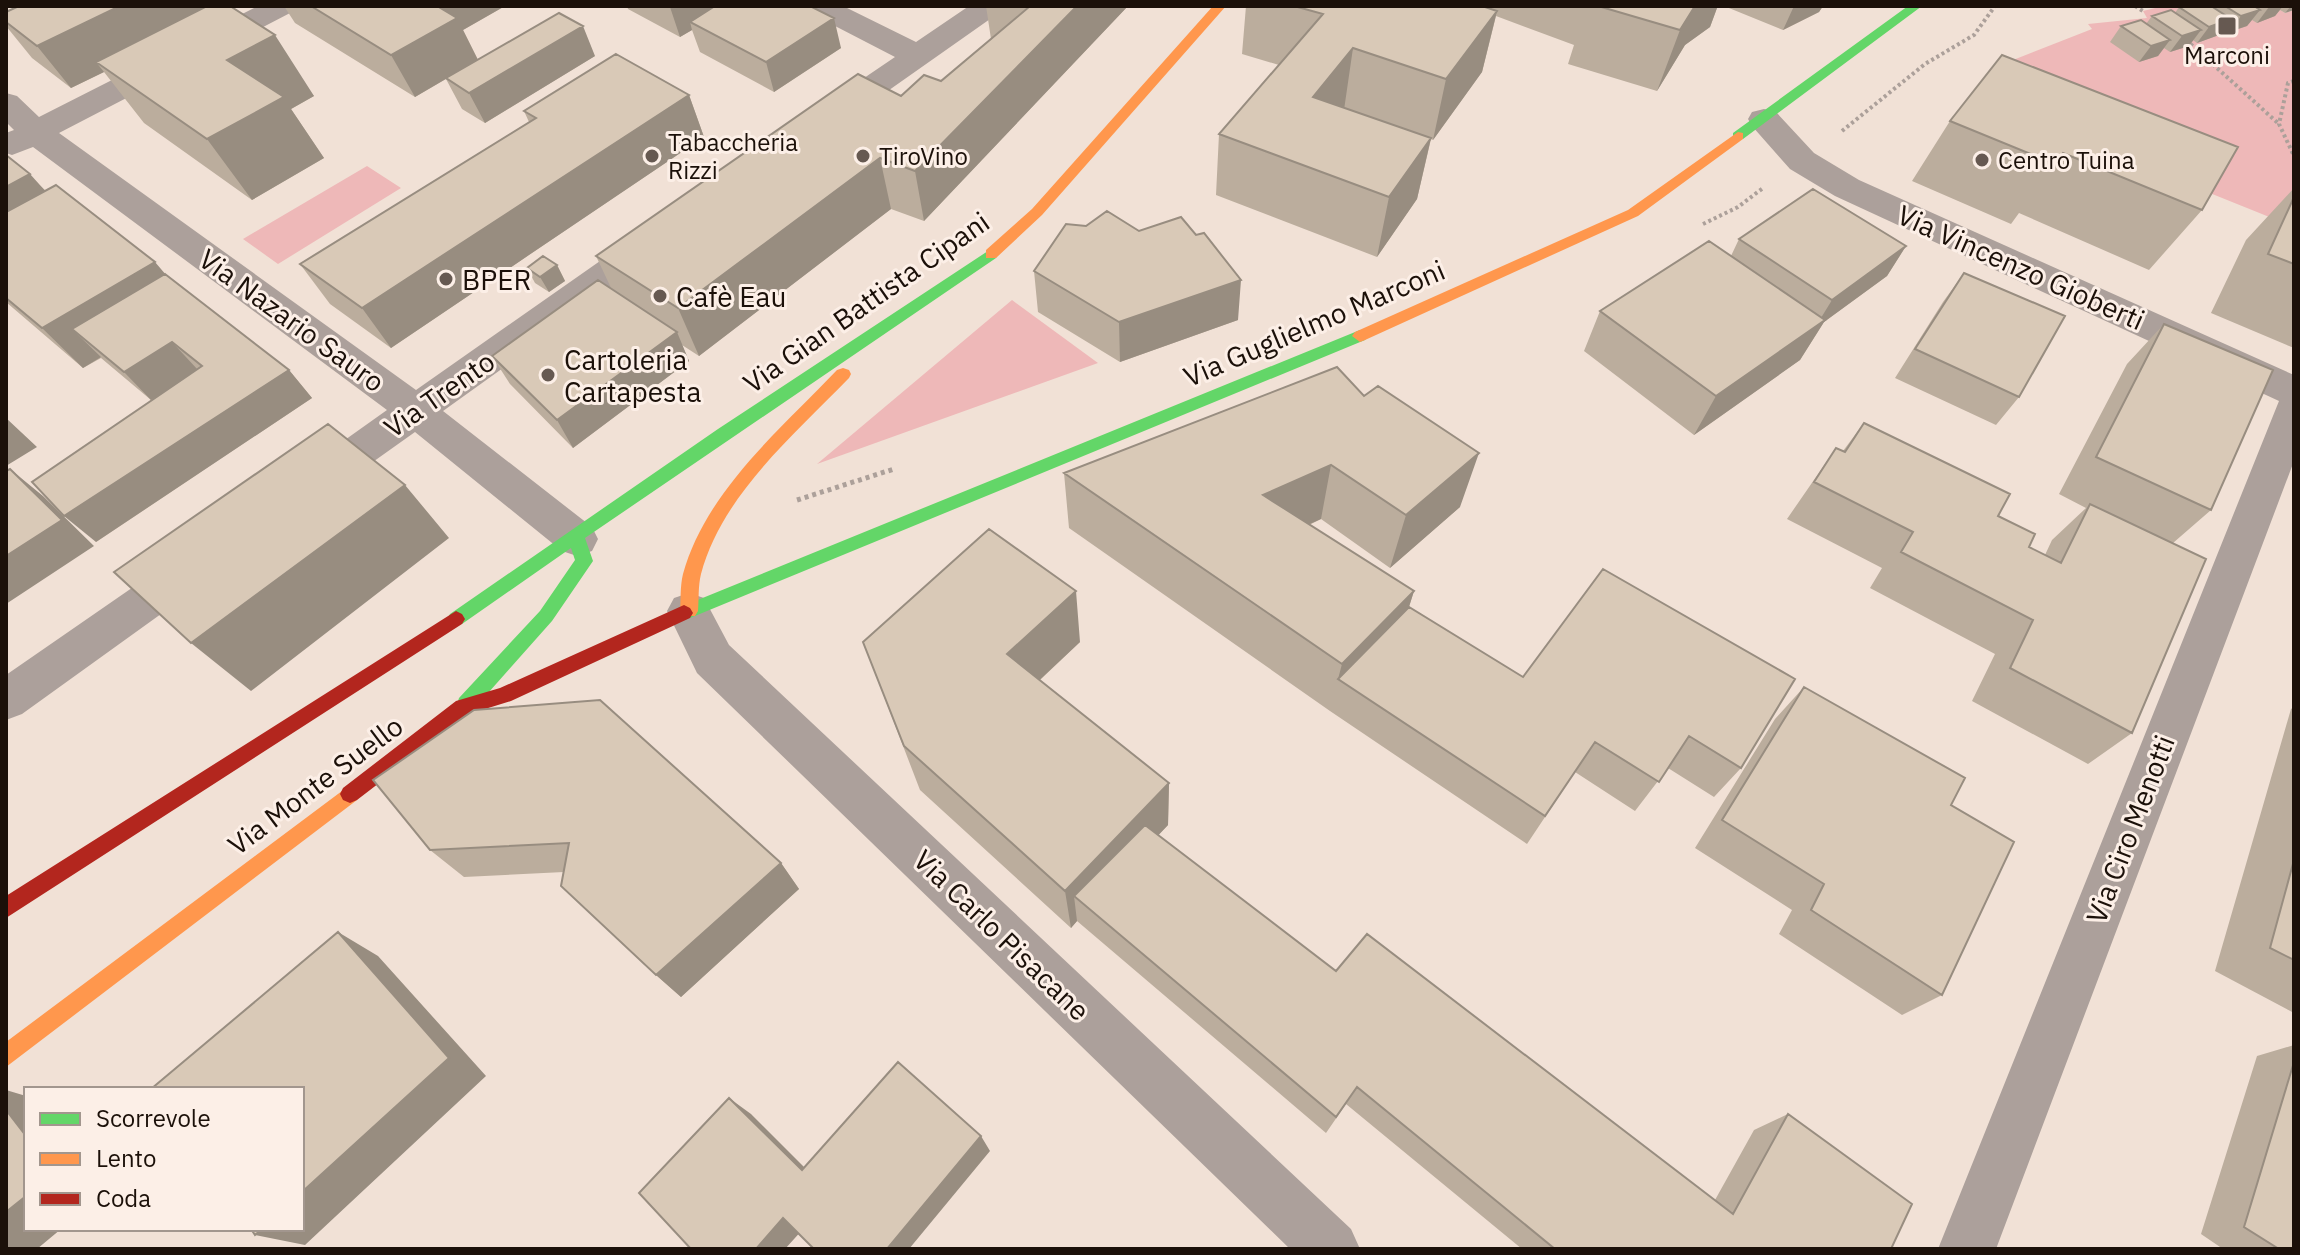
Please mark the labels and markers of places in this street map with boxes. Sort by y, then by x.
marker: Marconi [2216,15,2238,37]
place label: Marconi [2184,39,2270,71]
place label: Tabaccheria Rizzi [668,126,798,186]
place label: TiroVino [879,140,968,172]
place label: Centro Tuina [1998,144,2135,176]
marker: Tabaccheria Rizzi [643,147,661,165]
marker: TiroVino [854,147,872,165]
marker: Centro Tuina [1973,151,1991,169]
place label: BPER [462,261,532,298]
marker: BPER [437,270,455,288]
place label: Cafè Eau [676,278,786,315]
marker: Cafè Eau [651,287,669,305]
place label: Cartoleria Cartapesta [564,341,701,410]
marker: Cartoleria Cartapesta [539,366,557,384]

